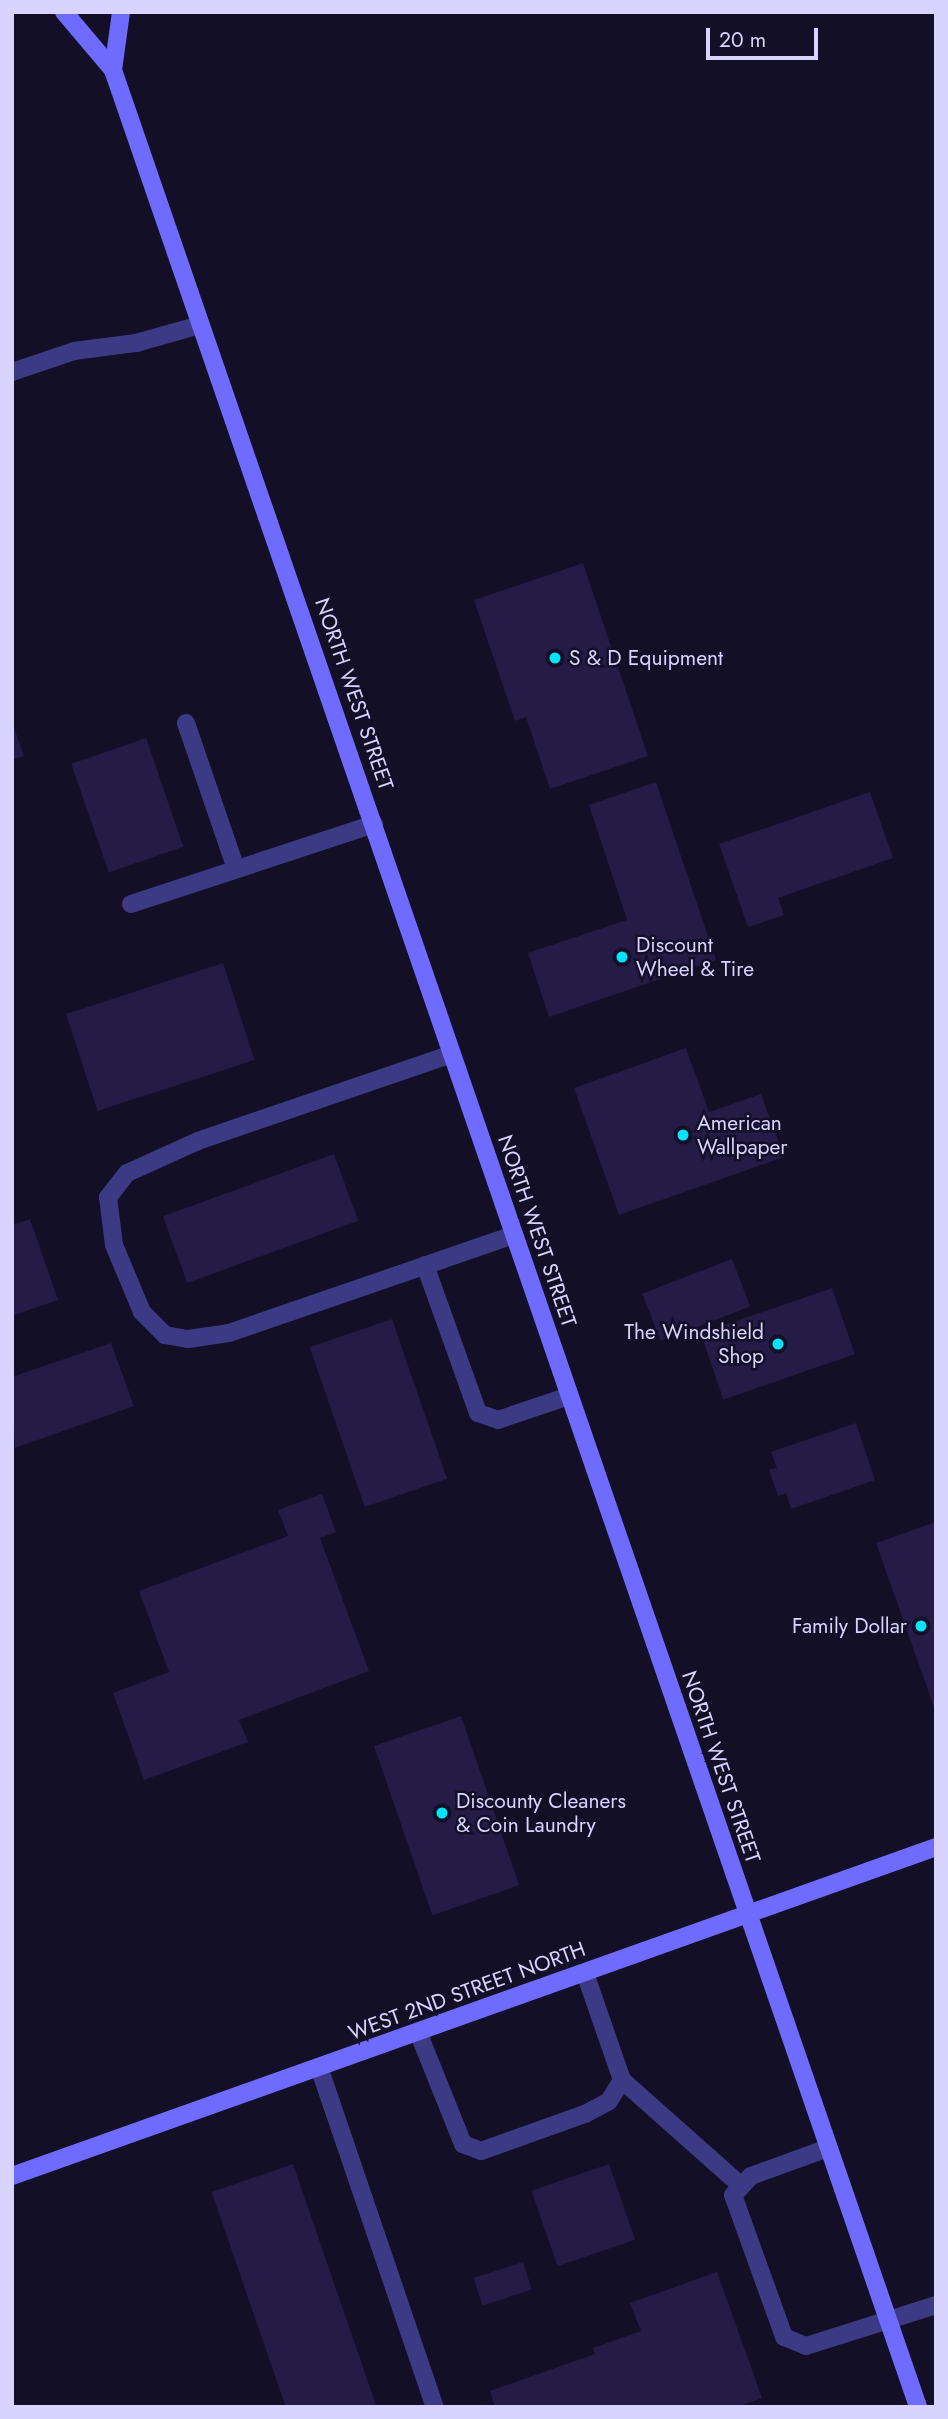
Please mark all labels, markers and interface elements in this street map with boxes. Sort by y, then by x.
scale bar [710,14,822,58]
text: 20 m [719,25,766,55]
street label: NORTH WEST STREET [309,595,399,793]
place label: S & D Equipment [569,645,723,671]
marker: S & D Equipment [547,650,563,666]
place label: Discount Wheel & Tire [636,932,754,982]
marker: Discount Wheel & Tire [614,949,630,965]
place label: American Wallpaper [697,1110,788,1160]
marker: American Wallpaper [675,1127,691,1143]
street label: NORTH WEST STREET [492,1132,582,1330]
place label: The Windshield Shop [624,1319,764,1369]
marker: The Windshield Shop [770,1336,786,1352]
place label: Family Dollar [792,1613,907,1639]
marker: Family Dollar [913,1618,929,1634]
street label: NORTH WEST STREET [676,1668,766,1866]
place label: Discounty Cleaners & Coin Laundry [456,1788,626,1838]
marker: Discounty Cleaners & Coin Laundry [434,1805,450,1821]
street label: WEST 2ND STREET NORTH [345,1936,589,2046]

